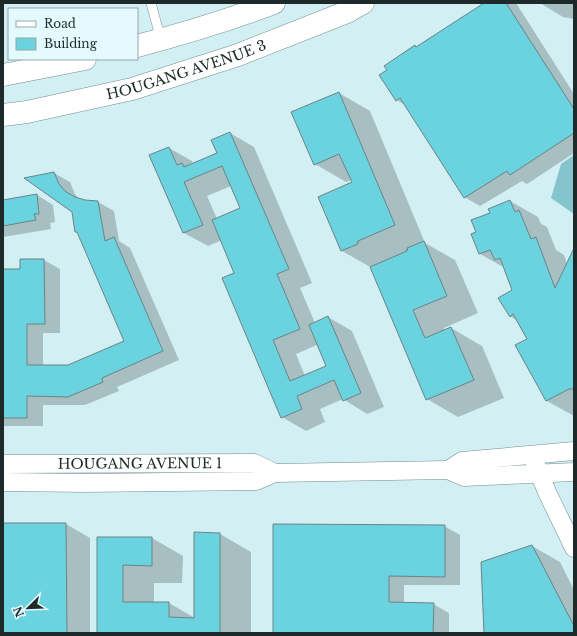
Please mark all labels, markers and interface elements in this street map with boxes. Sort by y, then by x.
legend [8,8,138,60]
text: Road [44,16,76,31]
text: Building [44,36,98,51]
street label: HOUGANG AVENUE 3 [105,36,269,103]
street label: HOUGANG AVENUE 1 [58,454,222,473]
north arrow [8,588,48,628]
text: N [10,604,27,619]

